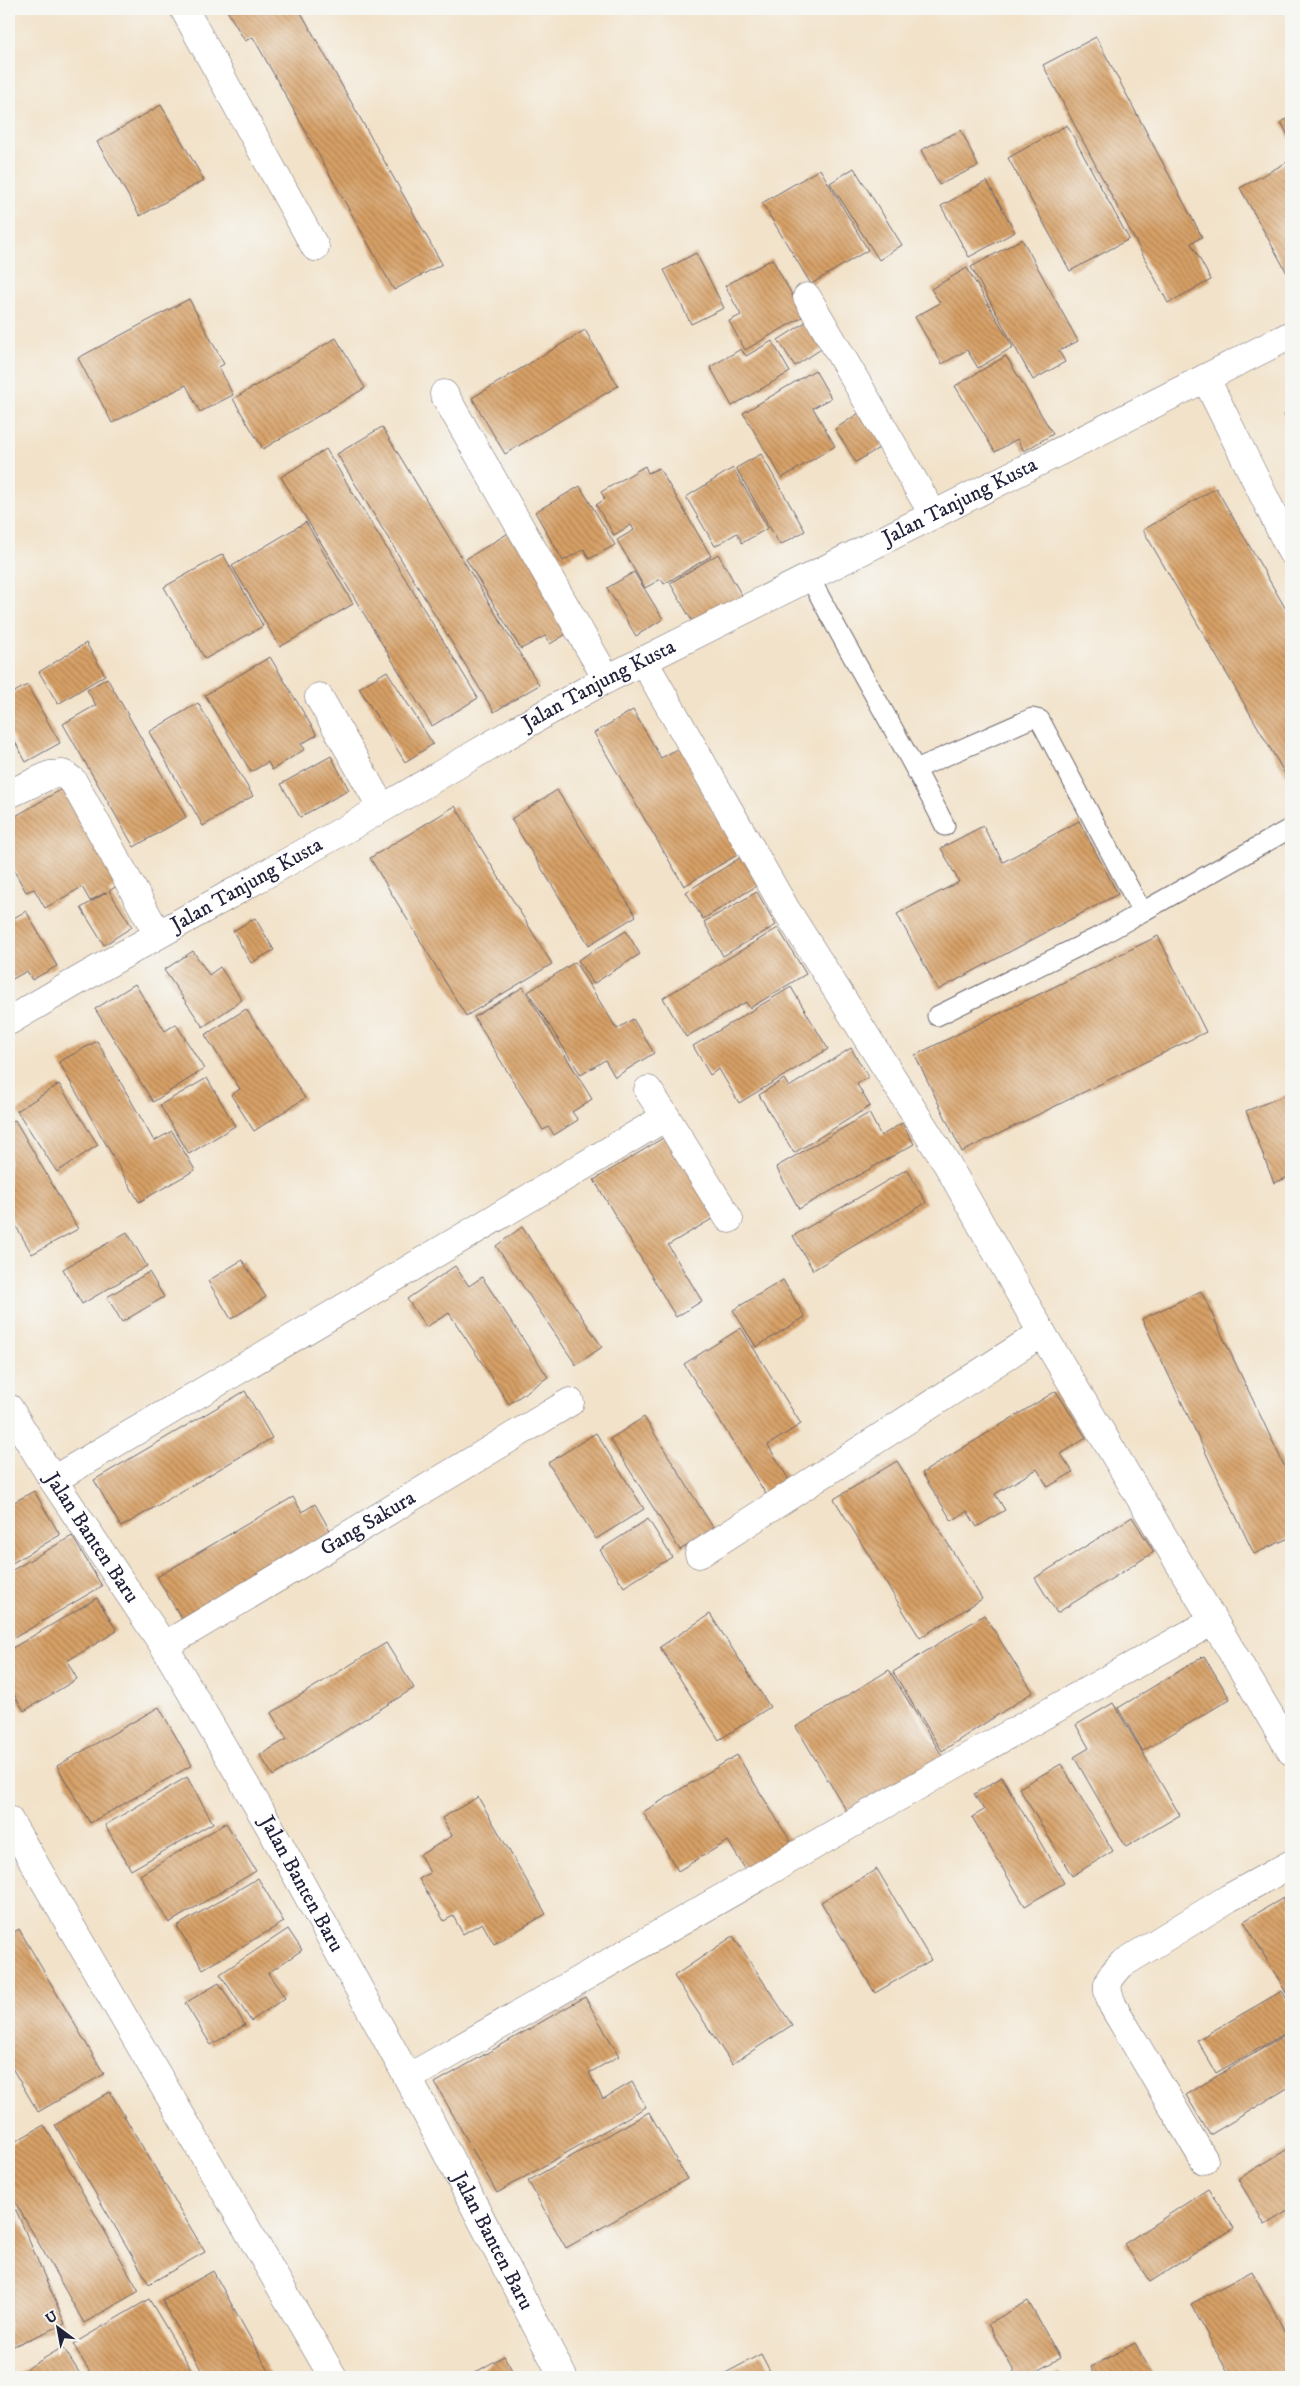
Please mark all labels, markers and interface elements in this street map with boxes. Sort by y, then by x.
street label: Jalan Tanjung Kusta [876,452,1042,552]
street label: Jalan Tanjung Kusta [516,634,680,738]
street label: Jalan Tanjung Kusta [165,832,327,939]
street label: Jalan Banten Baru [38,1466,145,1608]
street label: Gang Sakura [316,1485,420,1562]
street label: Jalan Banten Baru [252,1809,349,1957]
street label: Jalan Banten Baru [445,2166,539,2315]
north arrow [32,2304,82,2354]
text: U [42,2307,61,2328]

